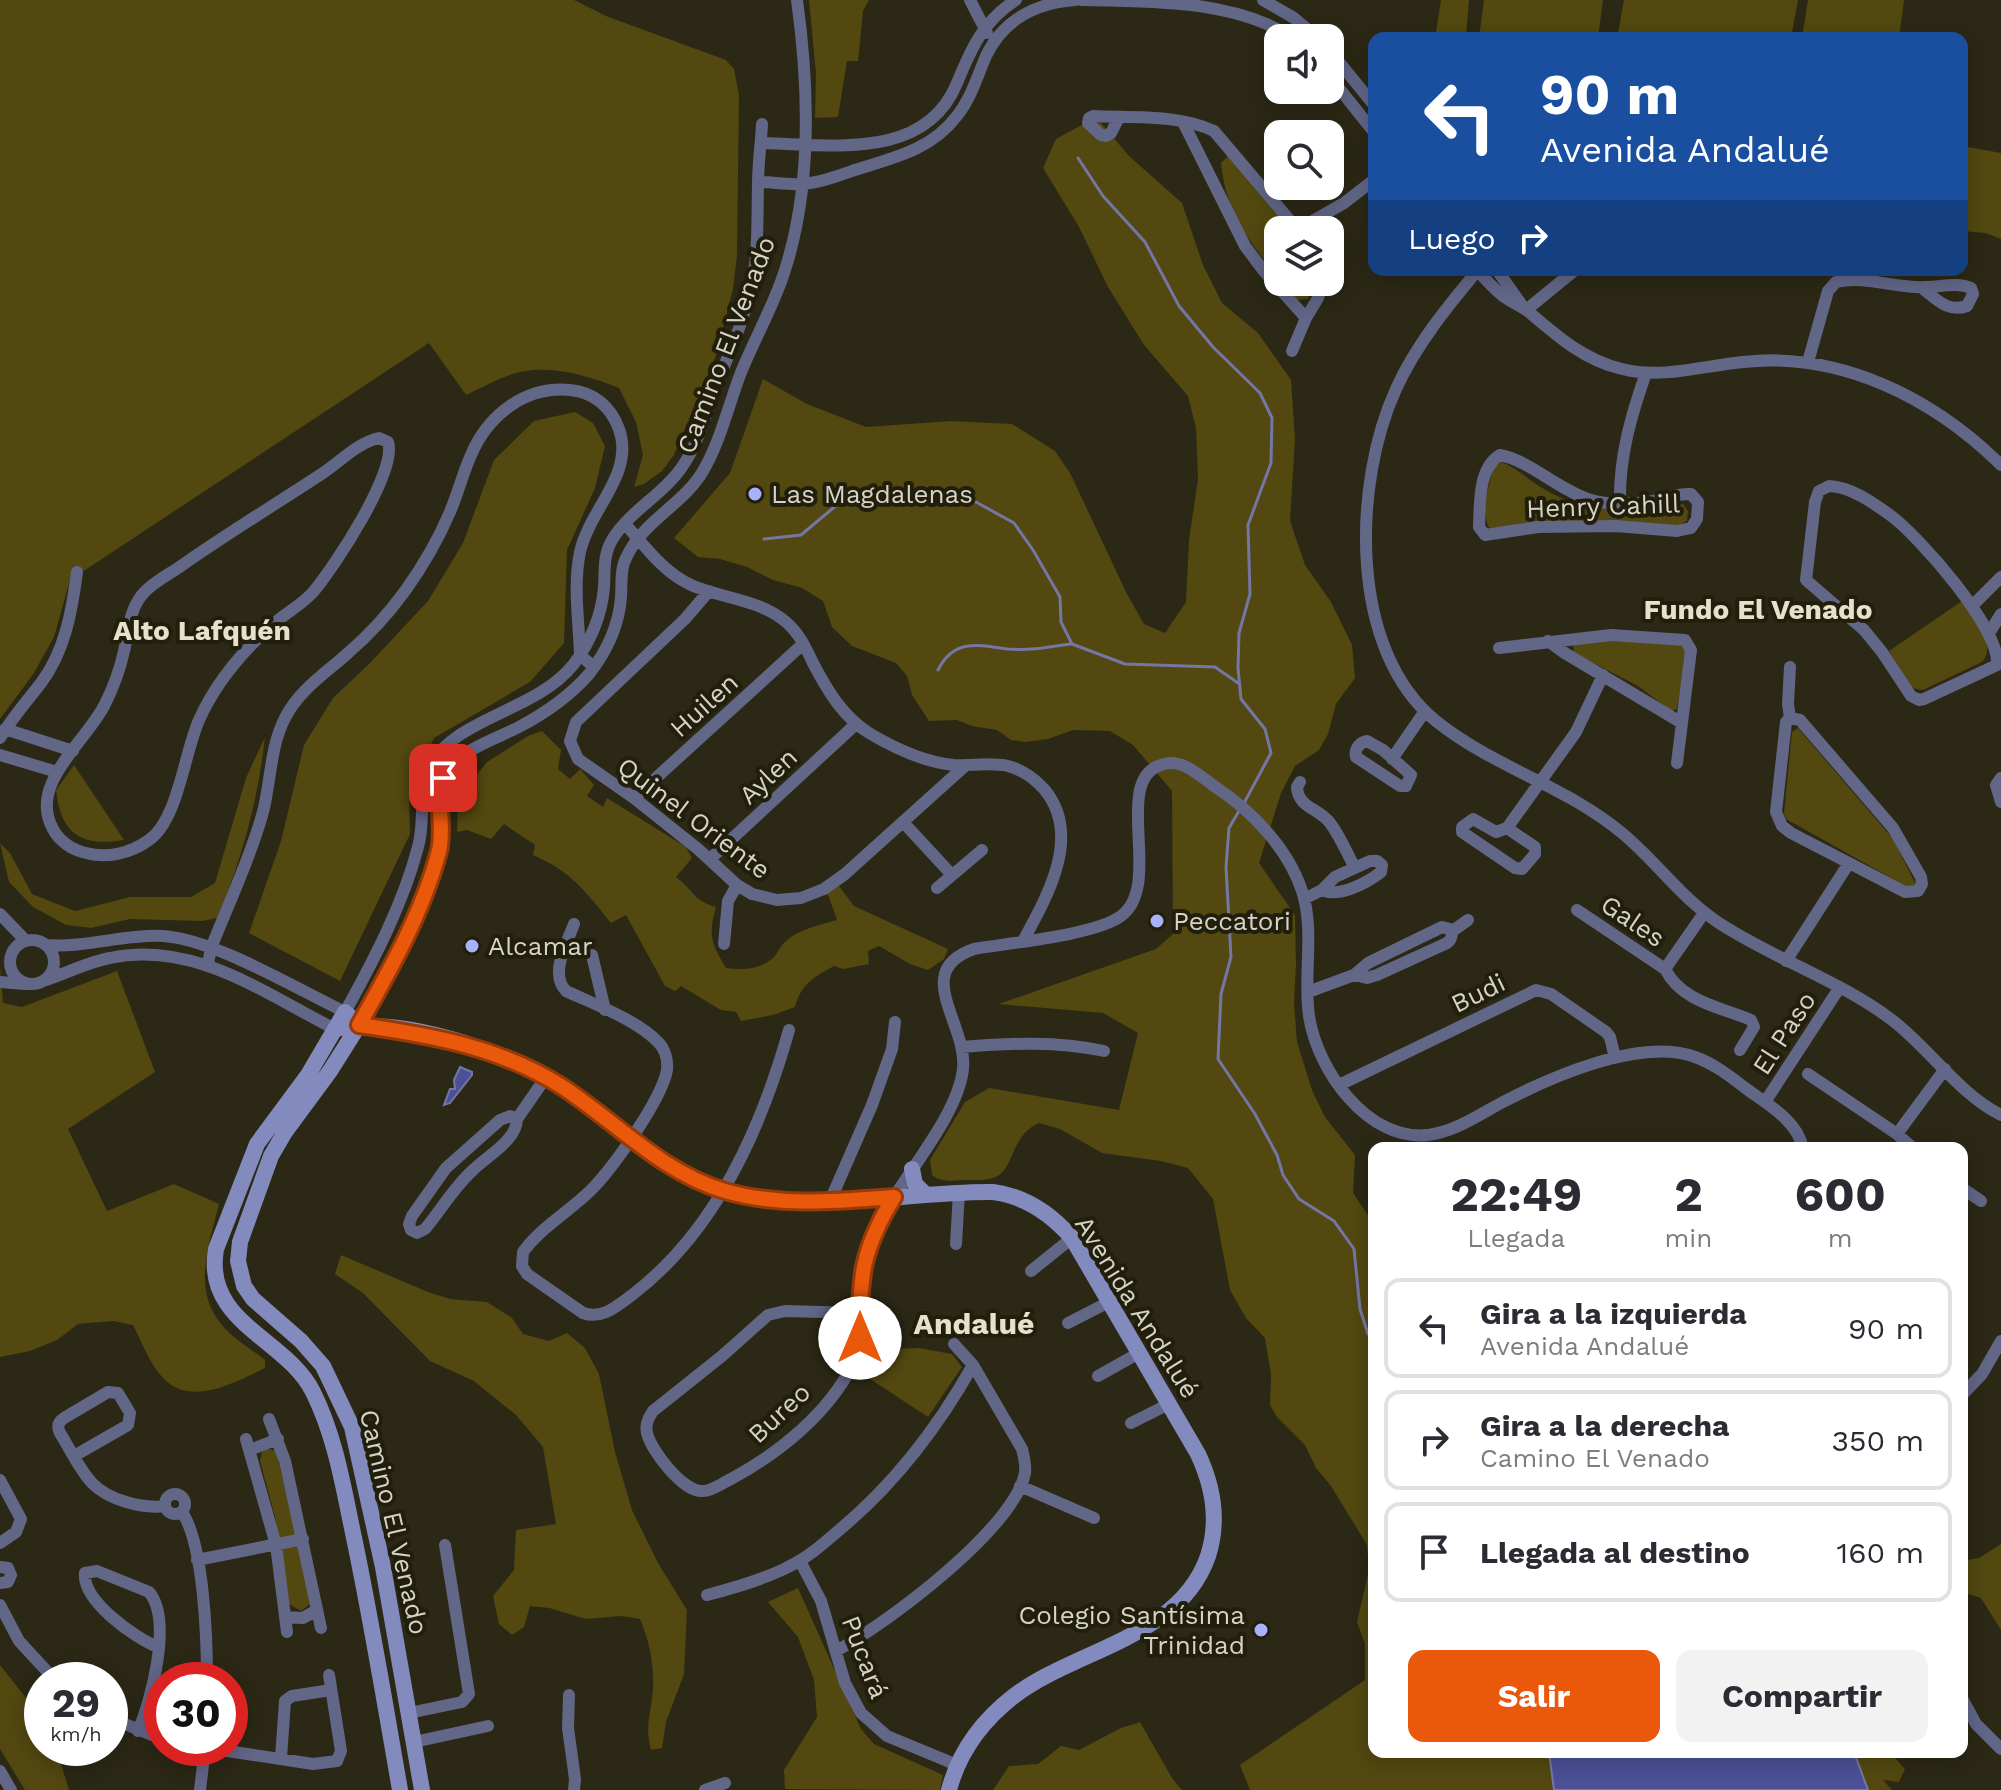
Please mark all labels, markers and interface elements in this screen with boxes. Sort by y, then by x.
map controls [1264,24,1344,296]
button: sound [1264,24,1344,104]
text: 90 m [1540,62,1679,128]
icon: left [1408,64,1512,168]
button: search [1264,120,1344,200]
text: Avenida Andalué [1540,129,1830,171]
button: layers [1264,216,1344,296]
icon: right [1511,216,1555,260]
text: Luego [1408,221,1495,256]
street label: Camino El Venado [671,232,781,458]
place label: Las Magdalenas [771,479,973,509]
marker: Las Magdalenas [746,485,764,503]
street label: Henry Cahill [1526,488,1680,524]
district label: Fundo El Venado [1644,593,1872,626]
district label: Alto Lafquén [113,614,291,647]
street label: Huilen [664,667,744,743]
street label: Aylen [733,742,803,810]
pin [409,744,477,812]
street label: Quinel Oriente [612,751,776,885]
icon: arrive [421,756,465,800]
street label: Gales [1596,889,1670,953]
place label: Peccatori [1173,906,1291,936]
marker: Peccatori [1148,912,1166,930]
place label: Alcamar [488,931,593,961]
marker: Alcamar [463,937,481,955]
street label: Budi [1446,967,1510,1019]
street label: El Paso [1746,986,1822,1080]
text: 22:49 [1450,1166,1582,1223]
text: 2 [1674,1166,1703,1223]
text: 600 [1794,1166,1886,1223]
street label: Avenida Andalué [1069,1210,1205,1404]
text: Llegada [1467,1223,1565,1253]
text: min [1665,1223,1712,1253]
text: m [1828,1223,1853,1253]
position arrow [818,1296,902,1380]
text: Gira a la izquierda [1480,1296,1747,1331]
district label: Andalué [914,1306,1034,1341]
icon: left [1412,1306,1456,1350]
text: 90 m [1848,1311,1924,1346]
text: Avenida Andalué [1480,1331,1689,1361]
street label: Bureo [742,1377,816,1449]
street label: Camino El Venado [354,1407,434,1637]
text: Gira a la derecha [1480,1408,1729,1443]
icon: right [1412,1418,1456,1462]
text: 350 m [1832,1423,1924,1458]
text: Camino El Venado [1480,1443,1710,1473]
icon: arrive [1412,1530,1456,1574]
text: Llegada al destino [1480,1535,1750,1570]
text: 160 m [1837,1535,1924,1570]
place label: Colegio Santísima Trinidad [1018,1600,1245,1660]
street label: Pucará [836,1611,895,1703]
marker: Colegio Santísima Trinidad [1252,1621,1270,1639]
button: Salir [1408,1650,1660,1742]
button: Compartir [1676,1650,1928,1742]
speed limit sign: 30 [144,1662,248,1766]
text: 29 [52,1680,100,1727]
text: km/h [50,1722,102,1746]

